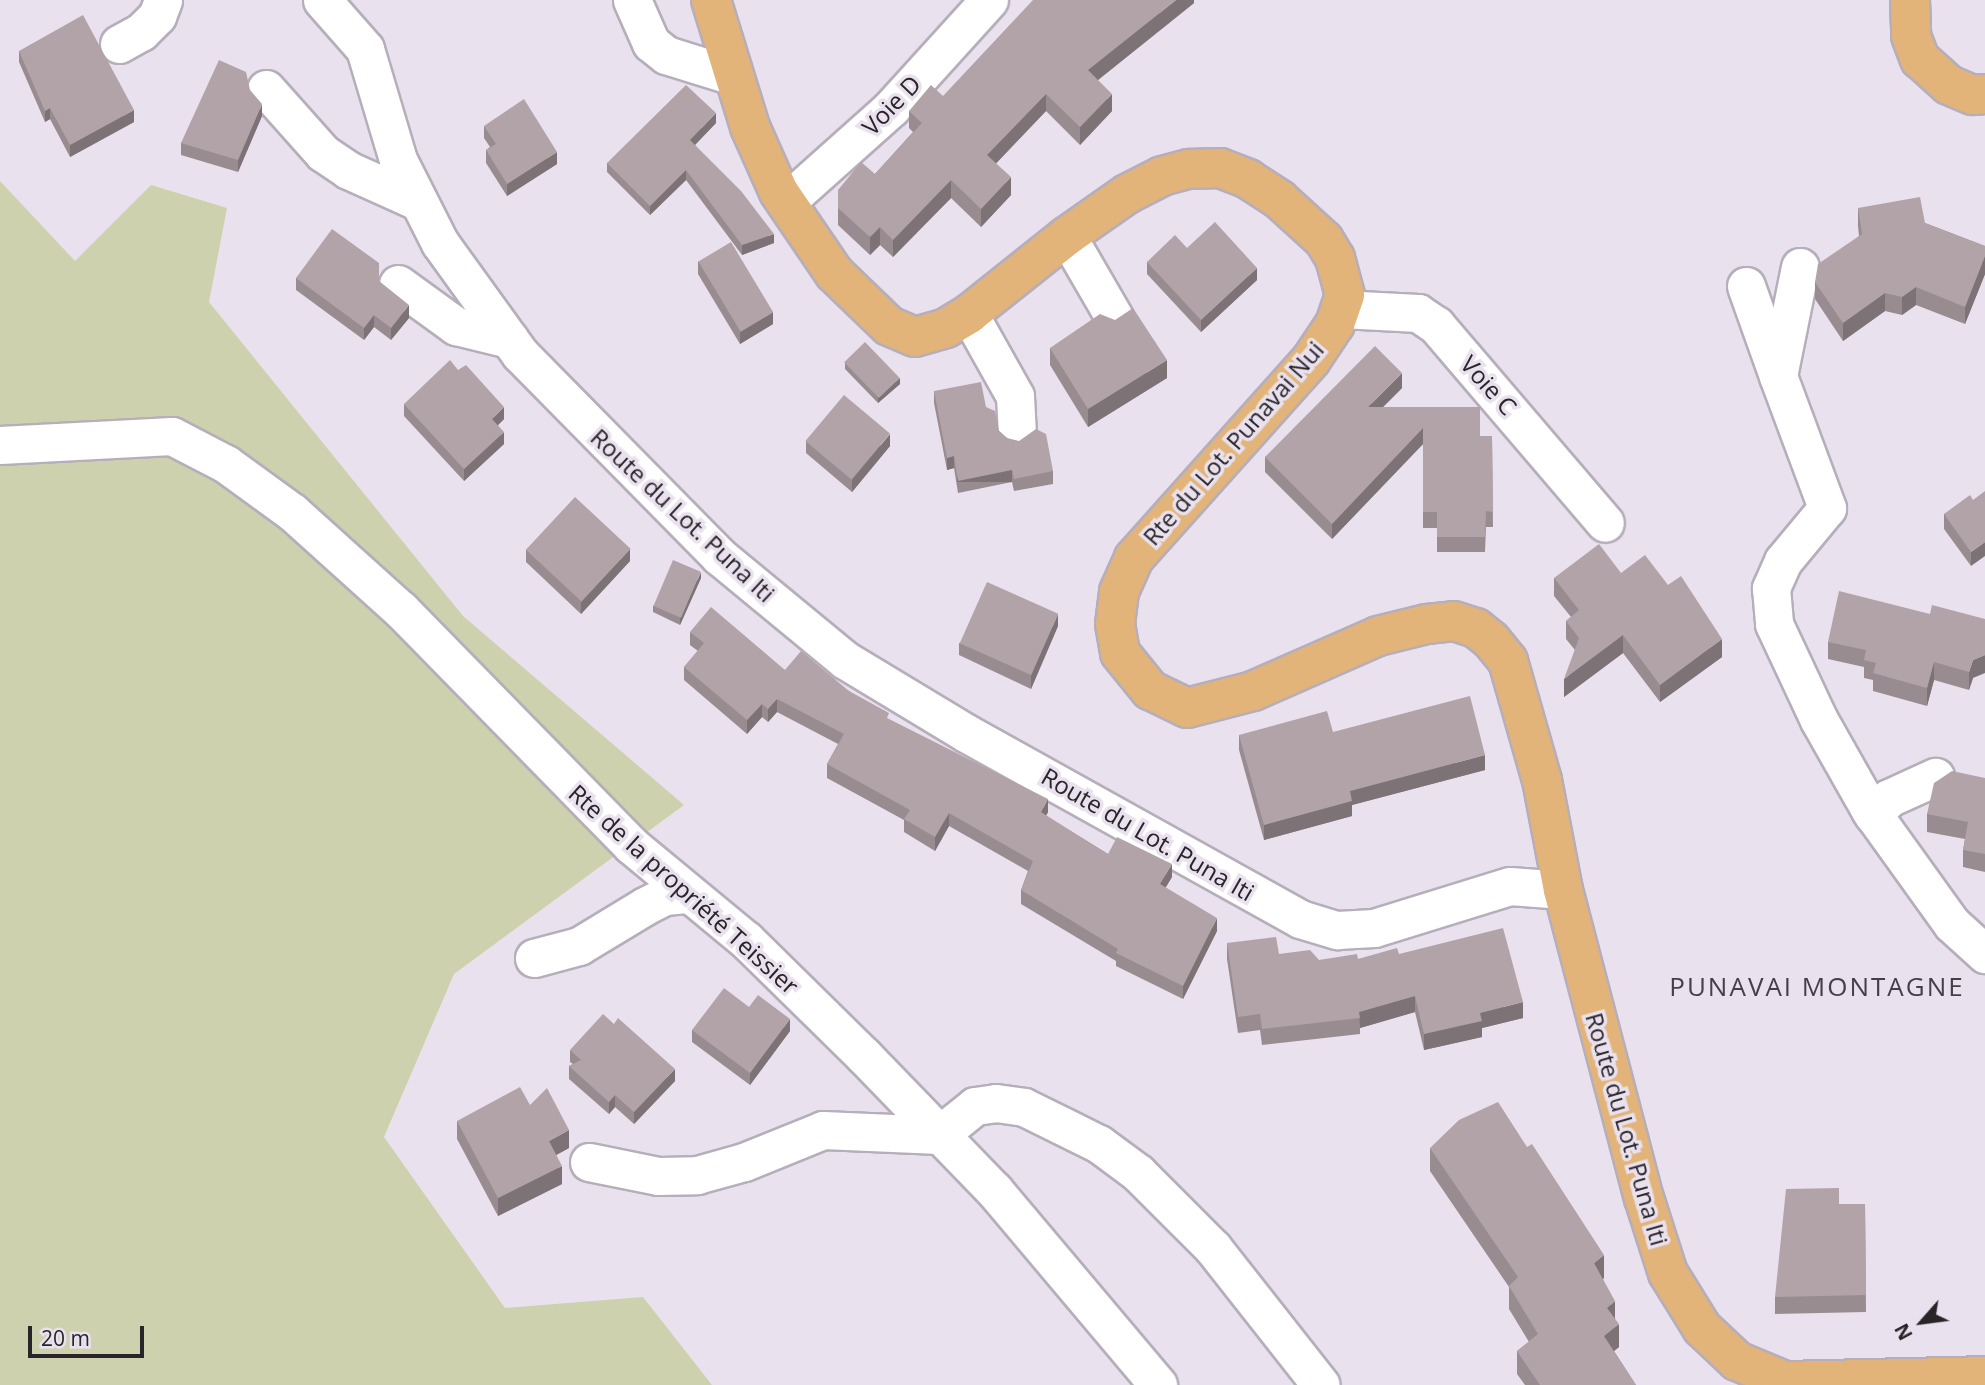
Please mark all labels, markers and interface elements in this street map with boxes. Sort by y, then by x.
street label: Voie D [856,69,926,141]
street label: Rte du Lot. Punavai Nui [1137,335,1329,551]
street label: Voie C [1455,349,1523,421]
street label: Route du Lot. Puna Iti [585,422,781,608]
street label: Route du Lot. Puna Iti [1037,761,1259,907]
street label: Rte de la propriété Teissier [563,778,805,1000]
district label: PUNAVAI MONTAGNE [1671,971,1963,1003]
street label: Route du Lot. Puna Iti [1580,1009,1674,1249]
north arrow [1887,1287,1957,1357]
scale bar [32,1312,147,1356]
text: N [1888,1319,1919,1345]
text: 20 m [41,1324,90,1352]

